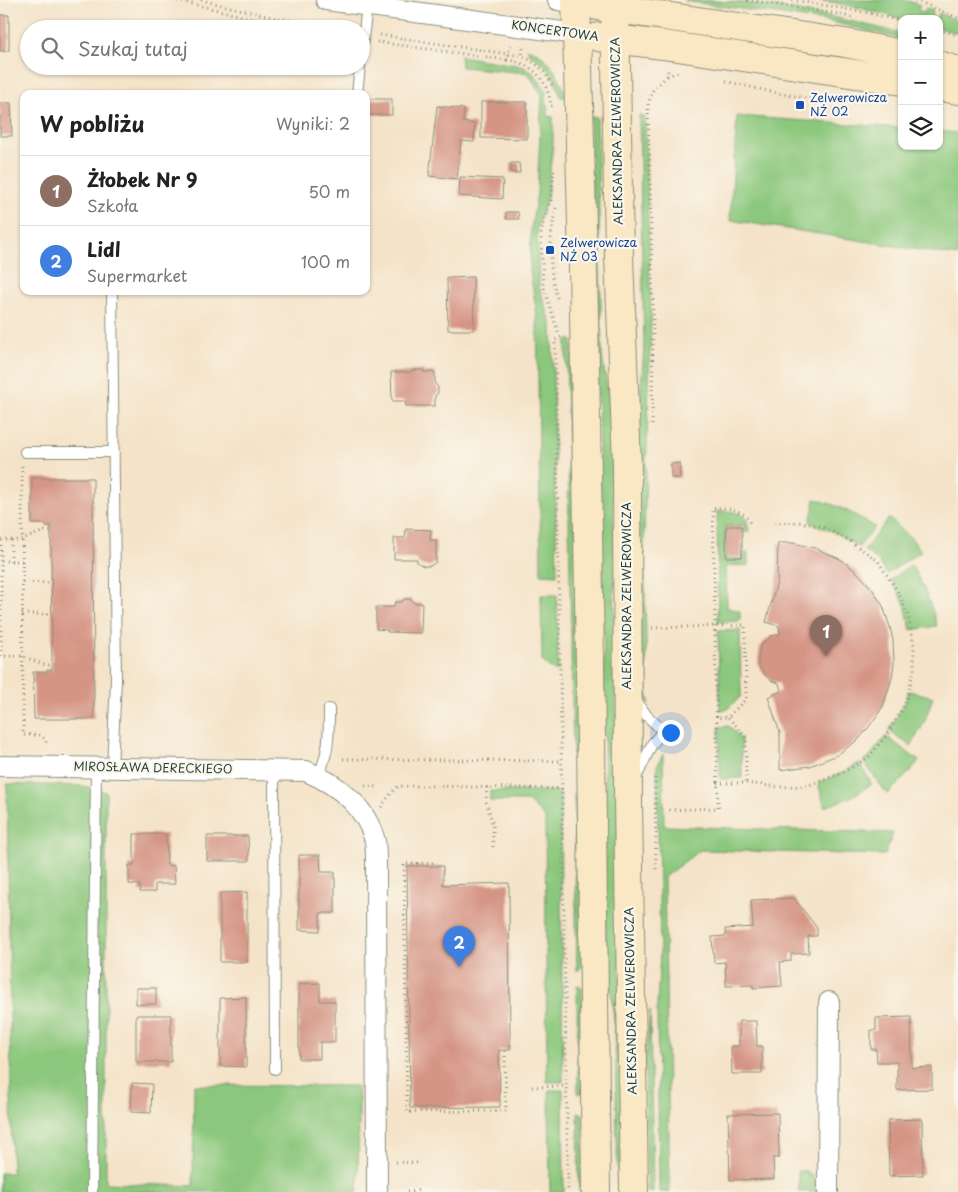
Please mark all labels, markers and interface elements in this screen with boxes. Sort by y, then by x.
street label: KONCERTOWA [510,15,600,45]
map controls [898,15,943,150]
button: + [898,15,943,60]
search box [20,20,370,75]
icon: search [38,34,66,62]
text: Szukaj tutaj [78,34,188,62]
street label: ALEKSANDRA ZELWEROWICZA [605,37,627,225]
button: − [898,60,943,105]
place label: Zelwerowicza NŻ 02 [810,88,887,120]
marker: Zelwerowicza NŻ 02 [794,99,806,111]
button: layers [898,105,943,150]
text: W pobliżu [40,107,145,139]
text: Wyniki: 2 [276,111,350,135]
text: Żłobek Nr 9 [87,165,198,193]
text: 1 [52,179,60,203]
text: 50 m [309,179,350,203]
text: Szkoła [87,193,138,217]
place label: Zelwerowicza NŻ 03 [560,233,637,265]
text: Lidl [87,235,121,263]
marker: Zelwerowicza NŻ 03 [544,244,556,256]
text: 2 [50,249,62,273]
text: 100 m [301,249,350,273]
text: Supermarket [87,263,187,287]
street label: ALEKSANDRA ZELWEROWICZA [617,502,635,690]
pin: 1 [810,615,842,656]
your location [658,720,684,746]
street label: MIROSŁAWA DERECKIEGO [73,757,233,777]
street label: ALEKSANDRA ZELWEROWICZA [619,907,641,1095]
pin: 2 [443,926,475,967]

